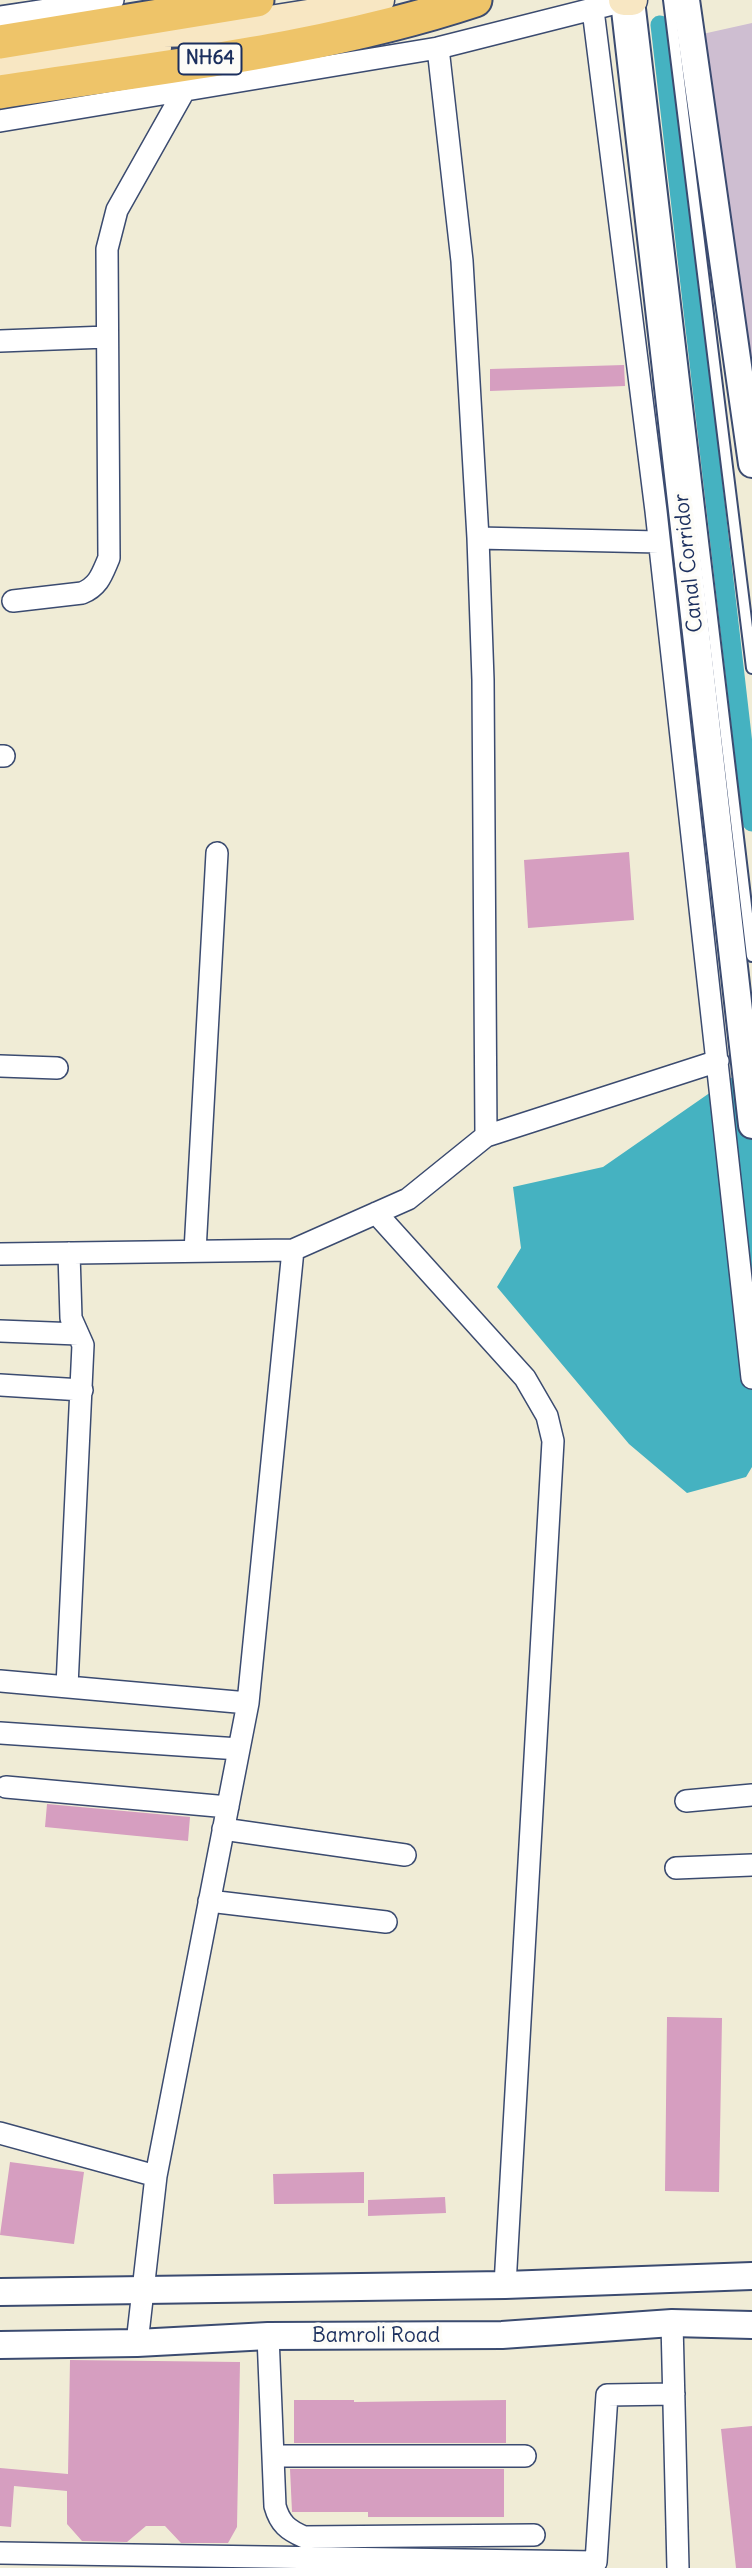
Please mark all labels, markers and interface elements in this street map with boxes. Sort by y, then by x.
road number: NH64 [178,44,242,74]
street label: Canal Corridor [669,492,709,634]
street label: Bamroli Road [312,2323,440,2349]

